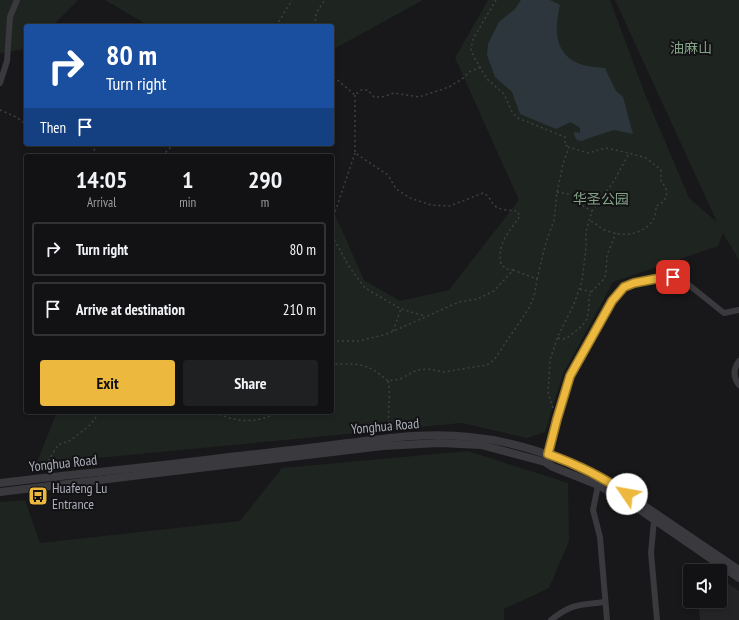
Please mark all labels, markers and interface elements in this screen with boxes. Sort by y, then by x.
text: 80 m [106,36,157,73]
park label: 油麻山 [670,39,712,57]
icon: right [40,40,92,92]
text: Turn right [106,72,166,95]
icon: arrive [74,116,96,138]
text: Then [40,118,66,137]
text: 14:05 [76,164,128,195]
text: 1 [182,164,193,195]
text: 290 [248,164,282,195]
park label: 华圣公园 [573,190,629,208]
text: Arrival [87,194,116,211]
text: min [179,194,196,211]
text: m [261,194,269,211]
icon: right [42,238,64,260]
text: Turn right [76,240,128,259]
text: 80 m [290,240,316,259]
pin [656,260,690,294]
icon: arrive [662,266,684,288]
icon: arrive [42,298,64,320]
text: Arrive at destination [76,300,185,319]
text: 210 m [283,300,316,319]
button: Exit [40,360,175,406]
button: Share [183,360,318,406]
street label: Yonghua Road [350,414,420,438]
street label: Yonghua Road [28,450,98,476]
position arrow [606,473,648,515]
place label: Huafeng Lu Entrance [52,479,107,513]
bus stop icon: Huafeng Lu Entrance [27,485,49,507]
map controls [683,564,727,608]
button: sound [683,564,727,608]

